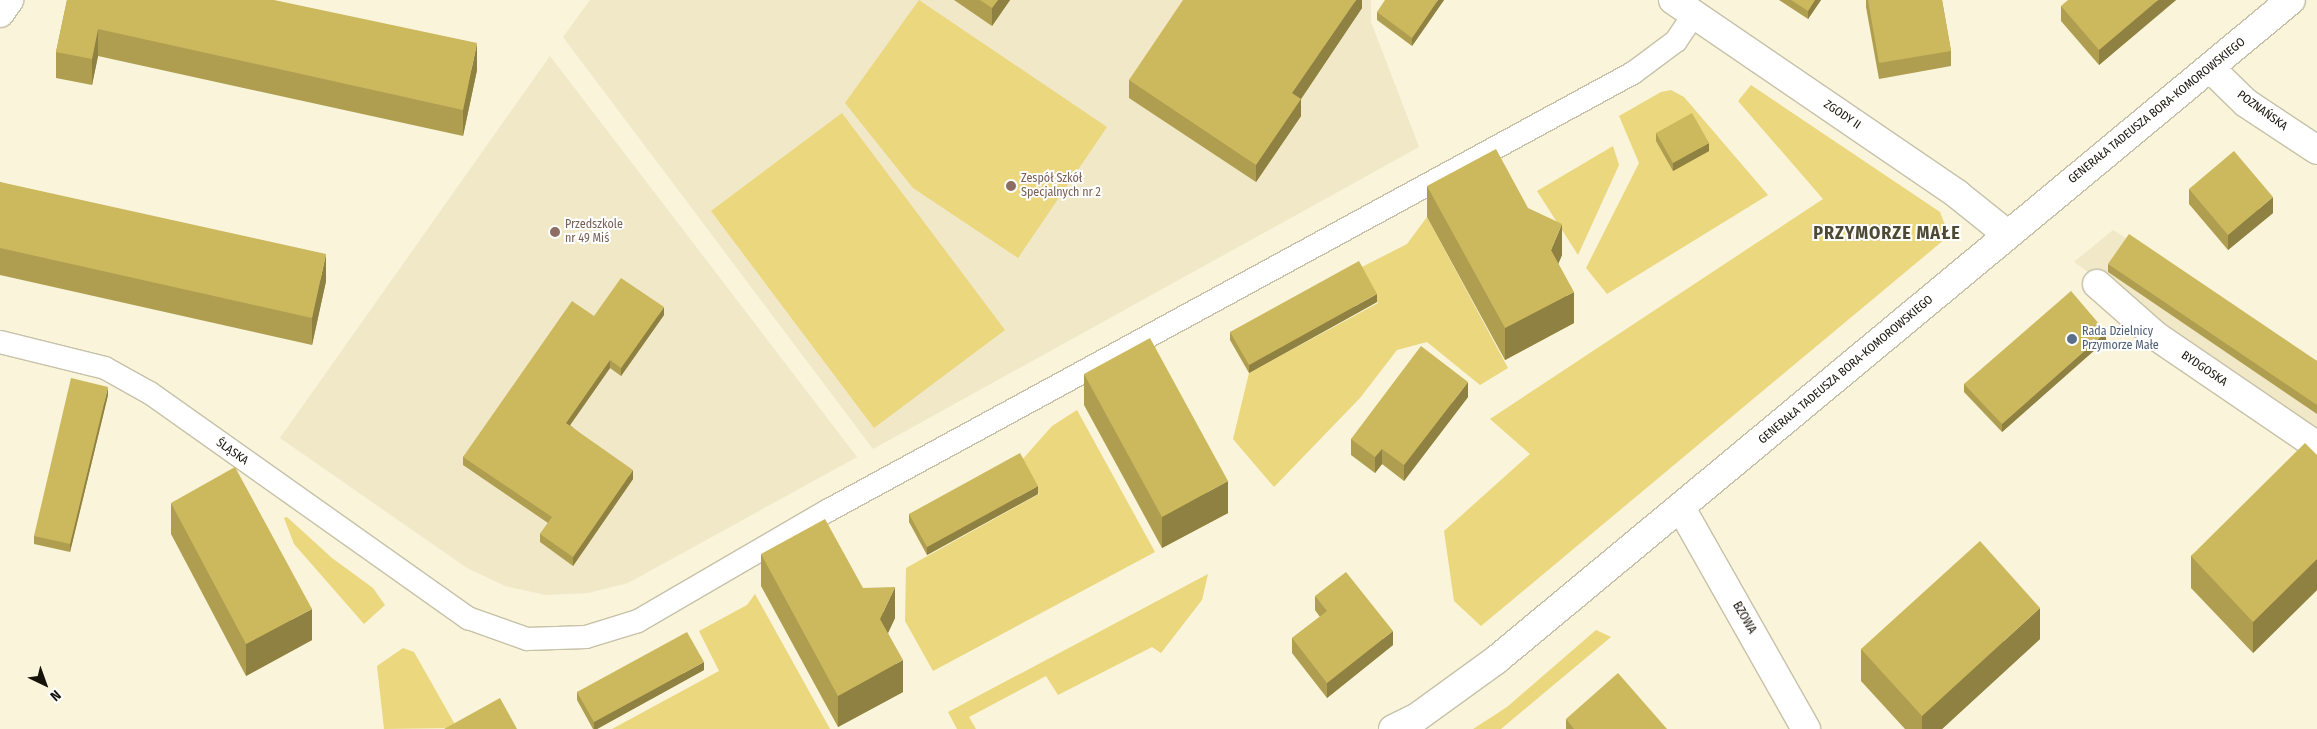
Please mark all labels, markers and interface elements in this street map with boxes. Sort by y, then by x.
street label: GENERAŁA TADEUSZA BORA-KOMOROWSKIEGO [2066,35,2248,187]
street label: POZNAŃSKA [2234,88,2290,134]
street label: ZGODY II [1821,97,1863,133]
place label: Zespół Szkół Specjalnych nr 2 [1021,172,1101,200]
marker: Zespół Szkół Specjalnych nr 2 [1005,180,1017,192]
place label: Przedszkole nr 49 Miś [565,218,623,246]
district label: PRZYMORZE MAŁE [1811,222,1963,244]
marker: Przedszkole nr 49 Miś [549,226,561,238]
street label: GENERAŁA TADEUSZA BORA-KOMOROWSKIEGO [1756,293,1936,447]
place label: Rada Dzielnicy Przymorze Małe [2082,325,2159,353]
marker: Rada Dzielnicy Przymorze Małe [2066,333,2078,345]
street label: BYDGOSKA [2178,348,2230,390]
street label: ŚLĄSKA [213,436,251,468]
street label: BZOWA [1729,599,1759,637]
north arrow [20,659,70,709]
text: N [47,686,64,705]

